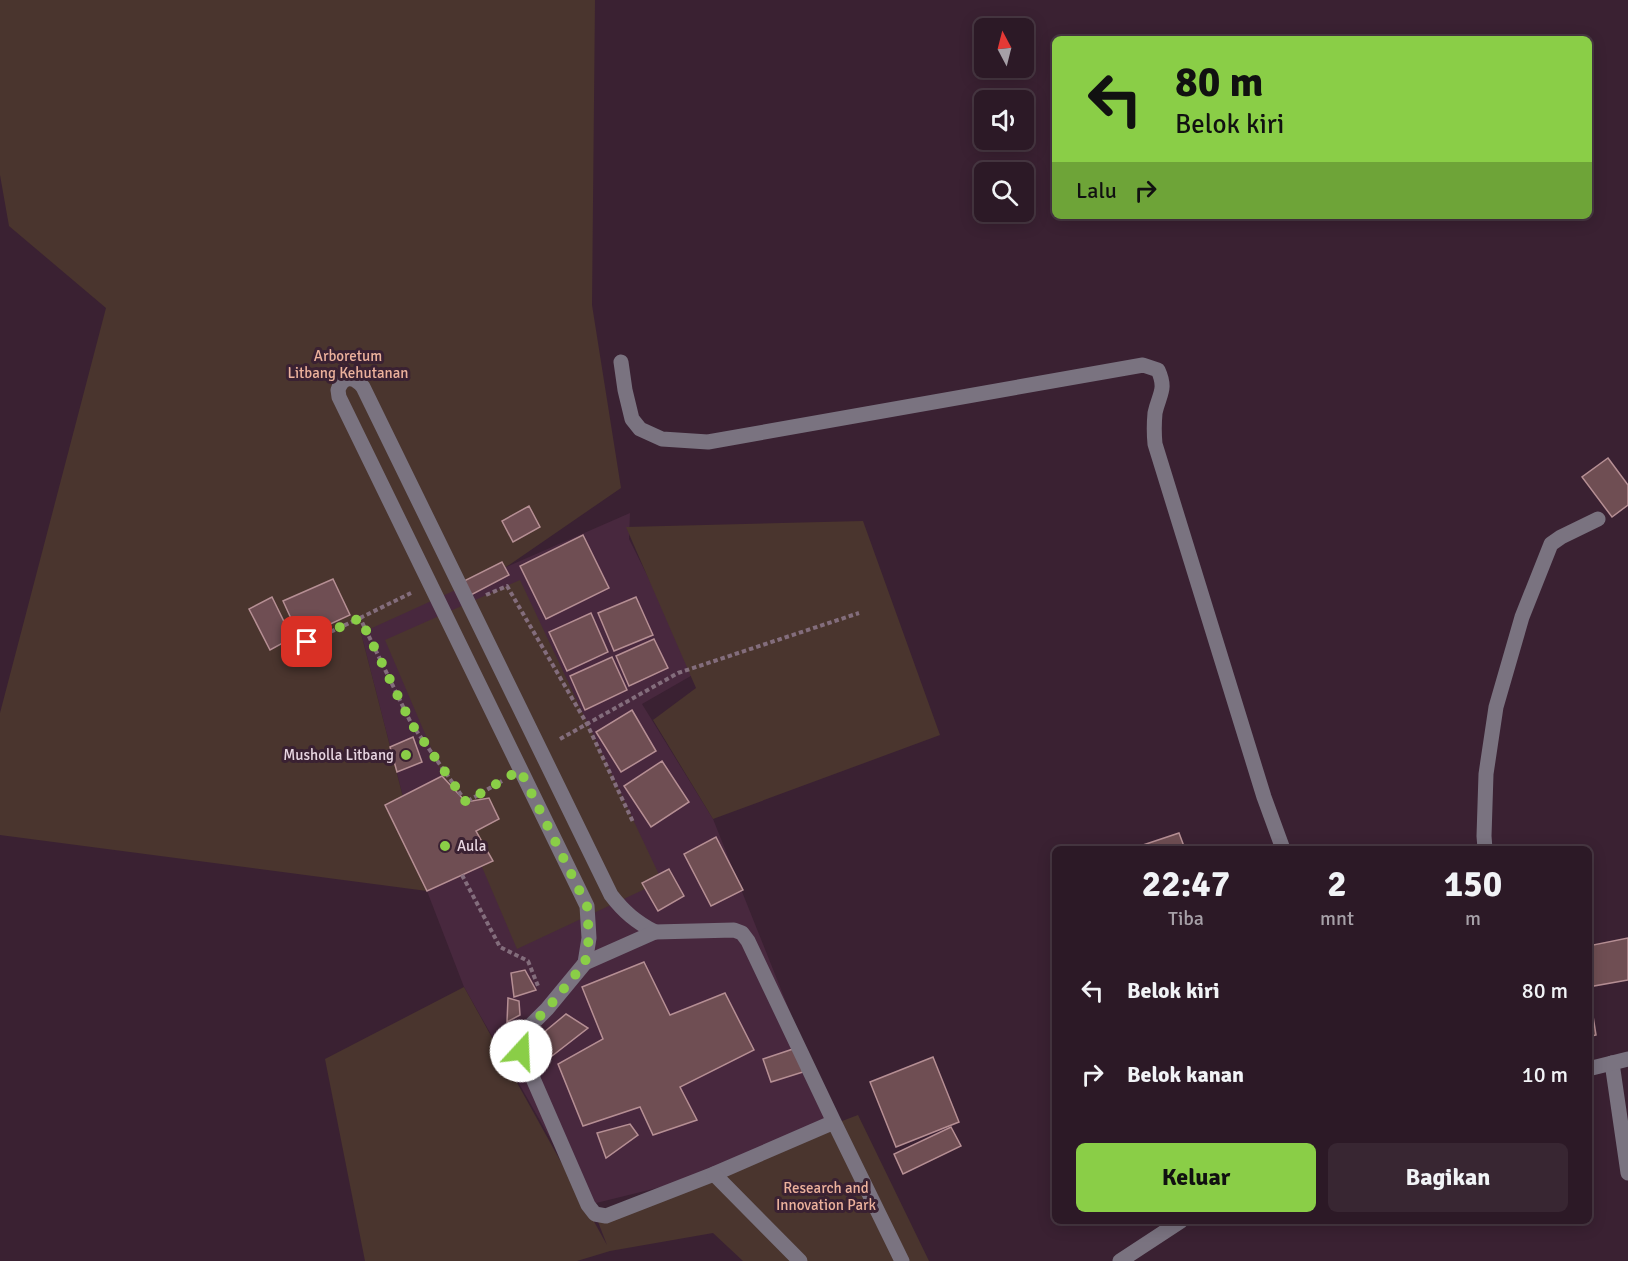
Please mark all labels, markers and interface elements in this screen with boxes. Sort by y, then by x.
north arrow [974,18,1034,78]
map controls [974,18,1034,222]
text: 80 m [1175,57,1264,108]
icon: left [1076,60,1154,138]
button: sound [974,90,1034,150]
text: Belok kiri [1175,108,1284,141]
button: search [974,162,1034,222]
icon: right [1129,174,1162,207]
text: Lalu [1076,177,1117,204]
park label: Arboretum Litbang Kehutanan [287,347,409,382]
pin [281,616,332,667]
icon: arrive [290,625,323,658]
place label: Musholla Litbang [283,746,394,764]
marker: Musholla Litbang [399,748,413,762]
place label: Aula [457,837,486,855]
marker: Aula [438,839,452,853]
text: 22:47 [1142,862,1230,907]
text: 2 [1327,862,1347,907]
text: 150 [1444,862,1502,907]
text: Tiba [1168,906,1204,931]
text: mnt [1320,906,1354,931]
text: m [1465,906,1481,931]
icon: left [1076,974,1109,1007]
text: Belok kiri [1127,977,1220,1004]
text: 80 m [1522,977,1568,1004]
position arrow [489,1019,553,1083]
icon: right [1076,1058,1109,1091]
text: Belok kanan [1127,1061,1244,1088]
text: 10 m [1522,1061,1568,1088]
button: Keluar [1076,1143,1316,1212]
button: Bagikan [1328,1143,1568,1212]
park label: Research and Innovation Park [776,1179,877,1214]

